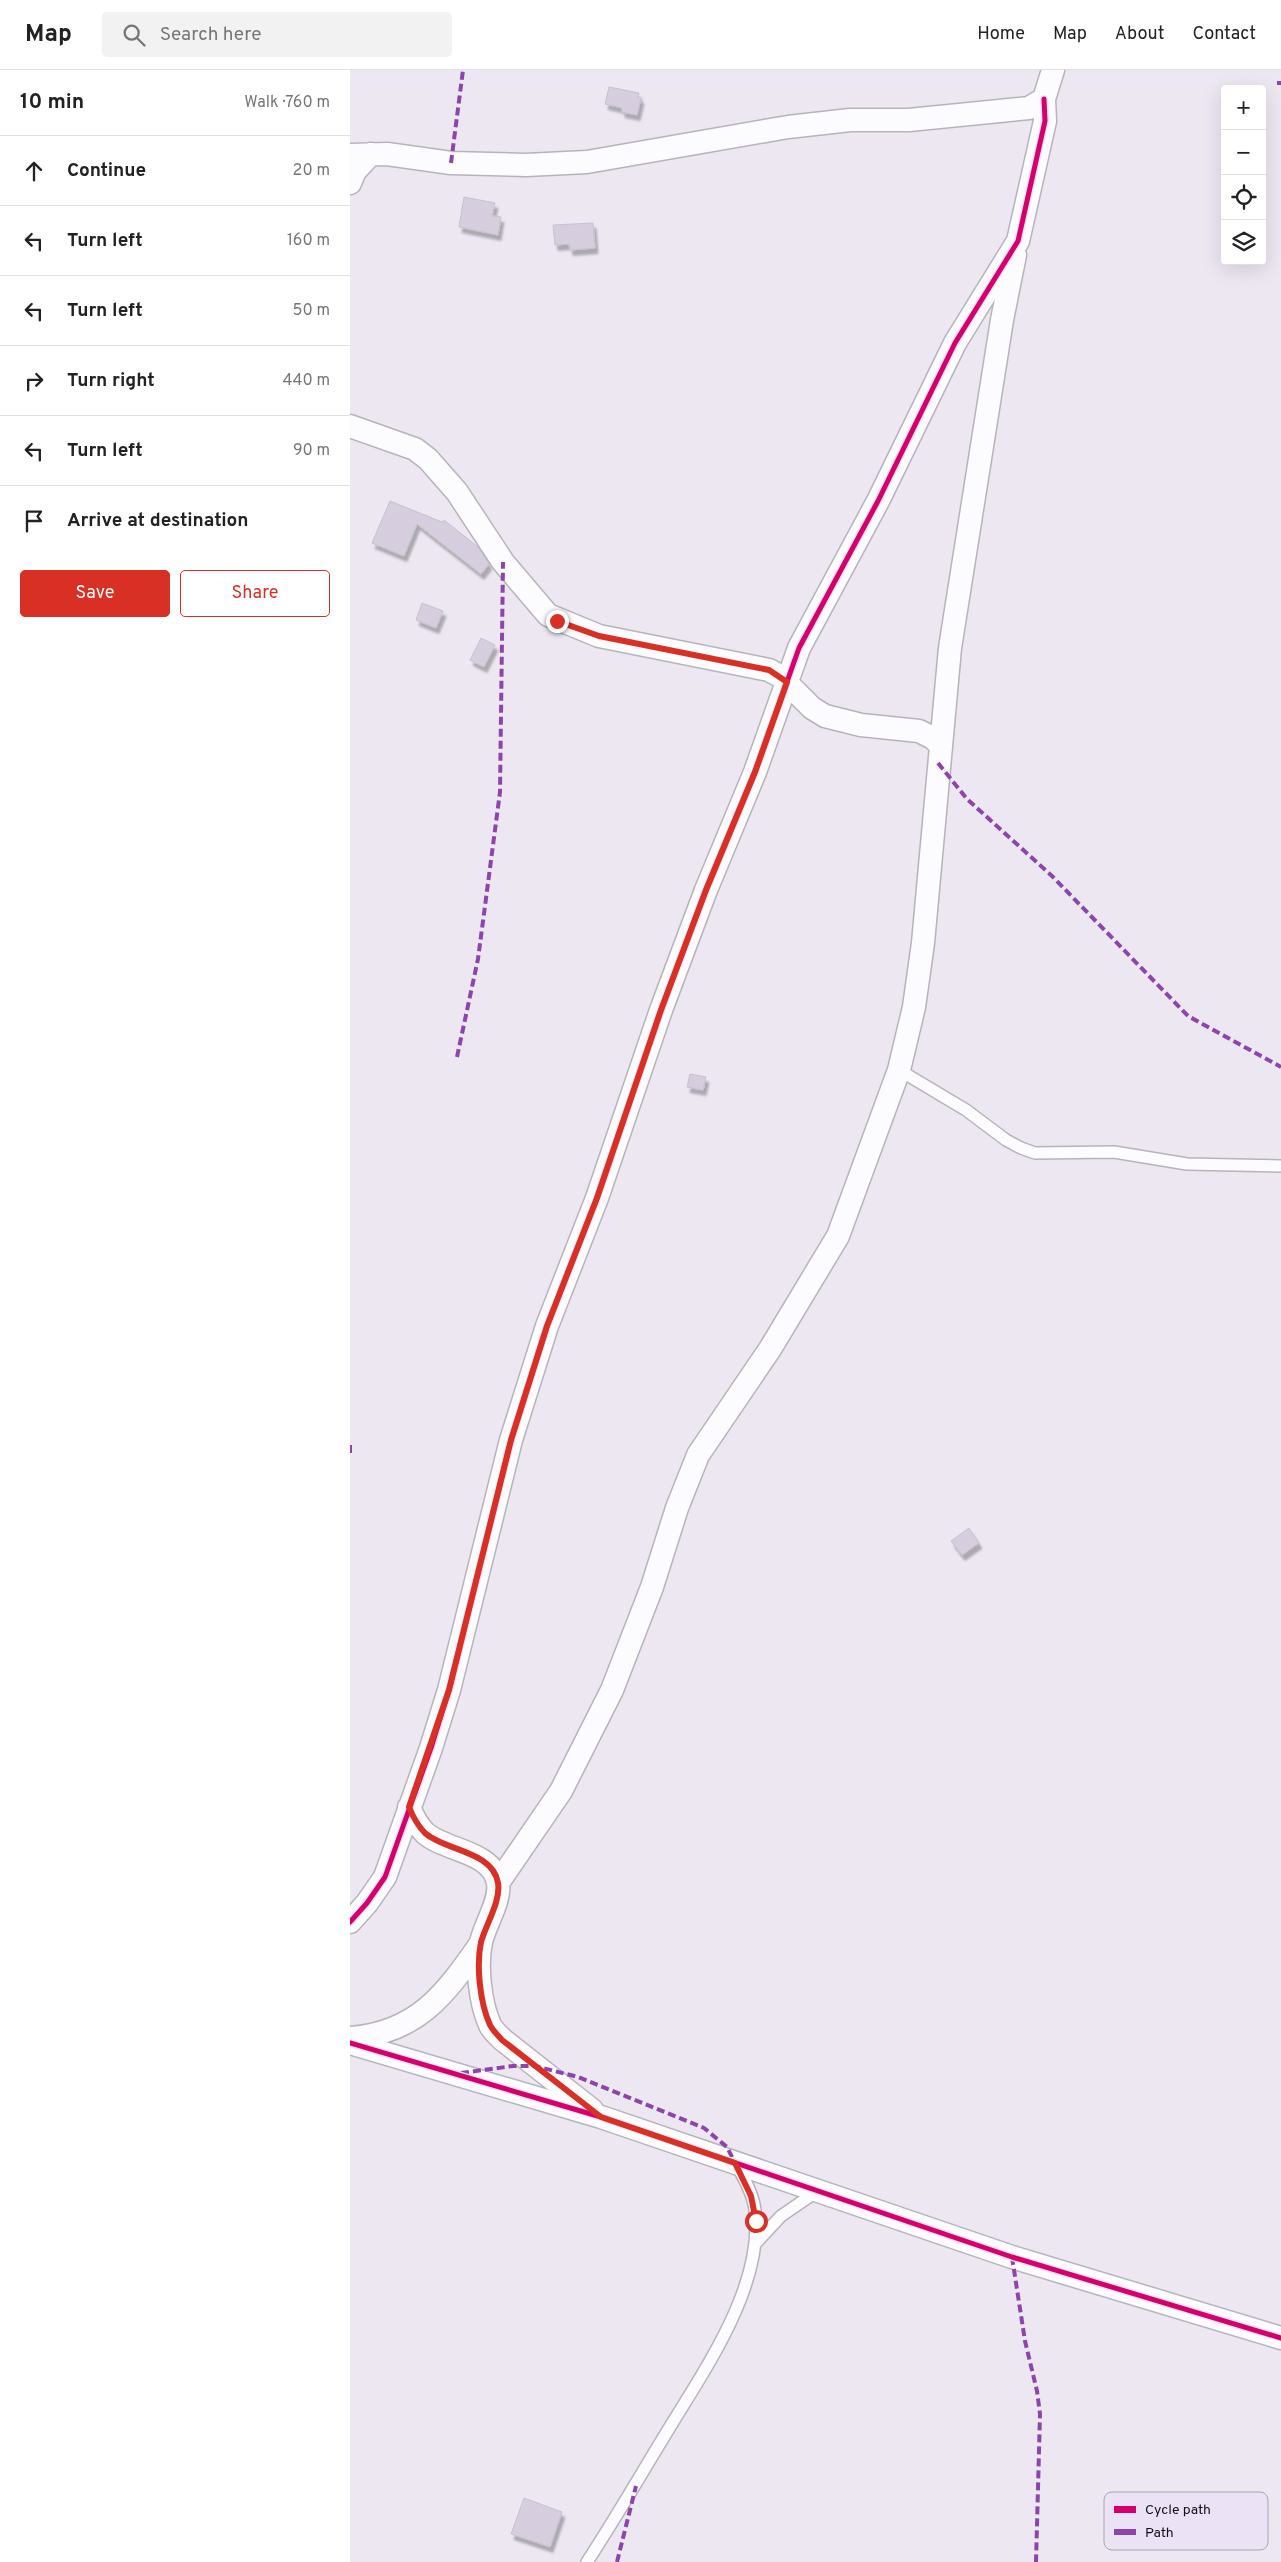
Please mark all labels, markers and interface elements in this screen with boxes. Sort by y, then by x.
search box [102,12,452,57]
text: Map [25,20,72,50]
icon: search [120,21,148,49]
text: Search here [160,23,261,47]
text: Home [977,23,1025,46]
text: Map [1053,23,1087,46]
text: About [1115,23,1164,46]
text: Contact [1192,23,1256,46]
map controls [1221,85,1266,265]
button: + [1221,85,1266,130]
text: 10 min [20,89,84,116]
text: Walk · 760 m [244,93,330,113]
button: − [1221,130,1266,175]
icon: ahead [20,157,48,185]
text: Continue [67,159,146,183]
text: 20 m [293,161,330,181]
button: locate [1221,175,1266,220]
button: layers [1221,220,1266,265]
icon: left [20,227,48,255]
text: Turn left [67,229,143,253]
text: 160 m [287,231,330,251]
icon: left [20,297,48,325]
text: Turn left [67,299,143,323]
text: 50 m [293,301,330,321]
icon: right [20,367,48,395]
text: Turn right [67,369,155,393]
text: 440 m [283,371,330,391]
icon: left [20,437,48,465]
text: Turn left [67,439,143,463]
text: 90 m [293,441,330,461]
icon: arrive [20,507,48,535]
text: Arrive at destination [67,509,248,533]
button: Save [20,570,170,617]
button: Share [180,570,330,617]
route end [546,610,569,633]
route start [745,2210,768,2233]
legend [1104,2492,1268,2550]
text: Cycle path [1145,2502,1211,2519]
text: Path [1145,2525,1174,2542]

